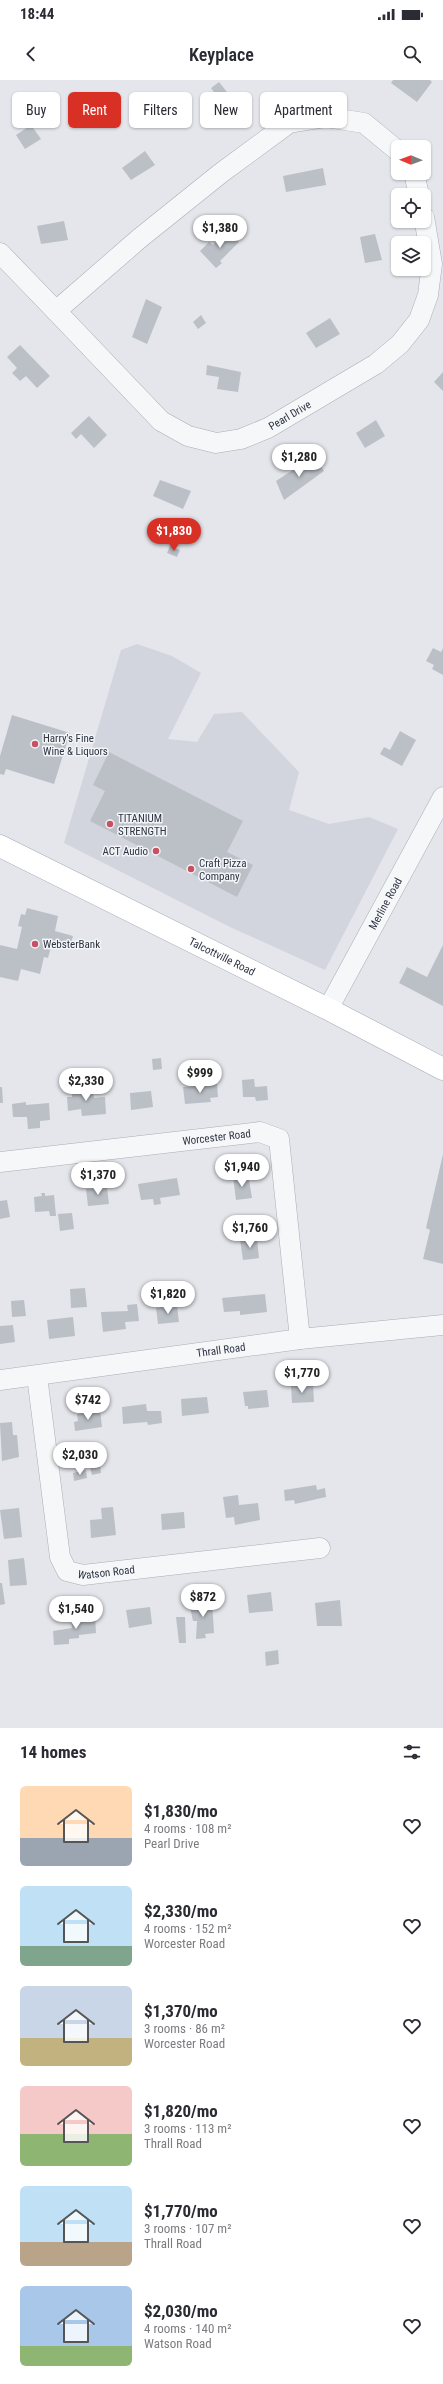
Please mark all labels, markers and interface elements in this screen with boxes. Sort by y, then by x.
text: 18:44 [20,5,54,23]
icon: back [20,43,42,65]
icon: search [401,43,423,65]
text: Keyplace [189,44,254,65]
chip: Buy [12,92,60,128]
chip: Rent [68,92,121,128]
chip: Filters [129,92,192,128]
chip: New [200,92,252,128]
chip: Apartment [260,92,347,128]
north arrow [391,140,431,180]
map controls [391,140,431,276]
button: locate [391,188,431,228]
pin: $1,380 [187,215,253,249]
text: $1,380 [202,220,238,235]
button: layers [391,236,431,276]
street label: Pearl Drive [266,398,313,433]
pin: $1,280 [266,444,332,478]
text: $1,280 [281,449,317,464]
pin: $1,830 [141,518,207,552]
text: $1,830 [156,523,192,538]
place label: Harry's Fine Wine & Liquors [43,732,108,758]
marker: Harry's Fine Wine & Liquors [30,739,40,749]
place label: TITANIUM STRENGTH [118,812,167,838]
marker: TITANIUM STRENGTH [105,819,115,829]
place label: ACT Audio [102,845,148,858]
marker: ACT Audio [151,846,161,856]
place label: Craft Pizza Company [199,857,246,883]
marker: Craft Pizza Company [186,864,196,874]
street label: Merline Road [366,876,405,932]
street label: Talcottville Road [187,935,257,979]
place label: WebsterBank [43,938,100,951]
marker: WebsterBank [30,939,40,949]
pin: $999 [176,1060,224,1094]
text: $999 [187,1065,213,1080]
pin: $2,330 [53,1068,119,1102]
text: $2,330 [68,1073,104,1088]
street label: Worcester Road [182,1127,251,1148]
pin: $1,940 [209,1154,275,1188]
text: $1,940 [224,1159,260,1174]
pin: $1,370 [65,1162,131,1196]
text: $1,370 [80,1167,116,1182]
pin: $1,760 [217,1215,283,1249]
text: $1,760 [232,1220,268,1235]
pin: $1,820 [135,1281,201,1315]
text: $1,820 [150,1286,186,1301]
street label: Thrall Road [196,1341,246,1360]
pin: $1,770 [269,1360,335,1394]
text: $1,770 [284,1365,320,1380]
pin: $742 [64,1387,112,1421]
text: $742 [75,1392,101,1407]
pin: $2,030 [47,1442,113,1476]
text: $2,030 [62,1447,98,1462]
street label: Watson Road [76,1563,136,1583]
pin: $872 [179,1584,227,1618]
text: $872 [190,1589,216,1604]
pin: $1,540 [43,1596,109,1630]
text: $1,540 [58,1601,94,1616]
icon: filters [401,1741,423,1763]
text: 14 homes [20,1742,86,1762]
text: $1,830/mo [144,1801,218,1821]
icon: home [52,1802,100,1850]
icon: heart [401,1815,423,1837]
text: 4 rooms · 108 m² [144,1821,231,1836]
text: Pearl Drive [144,1836,199,1851]
text: $2,330/mo [144,1901,218,1921]
icon: home [52,1902,100,1950]
icon: heart [401,1915,423,1937]
text: 4 rooms · 152 m² [144,1921,231,1936]
text: Worcester Road [144,1936,225,1951]
text: $1,370/mo [144,2001,218,2021]
icon: home [52,2002,100,2050]
icon: heart [401,2015,423,2037]
text: 3 rooms · 86 m² [144,2021,225,2036]
text: Worcester Road [144,2036,225,2051]
text: $1,820/mo [144,2101,218,2121]
icon: home [52,2102,100,2150]
icon: heart [401,2115,423,2137]
text: 3 rooms · 113 m² [144,2121,231,2136]
text: Thrall Road [144,2136,202,2151]
text: $1,770/mo [144,2201,218,2221]
icon: home [52,2202,100,2250]
icon: heart [401,2215,423,2237]
text: 3 rooms · 107 m² [144,2221,231,2236]
text: Thrall Road [144,2236,202,2251]
text: $2,030/mo [144,2301,218,2321]
icon: home [52,2302,100,2350]
icon: heart [401,2315,423,2337]
text: 4 rooms · 140 m² [144,2321,231,2336]
text: Watson Road [144,2336,212,2351]

